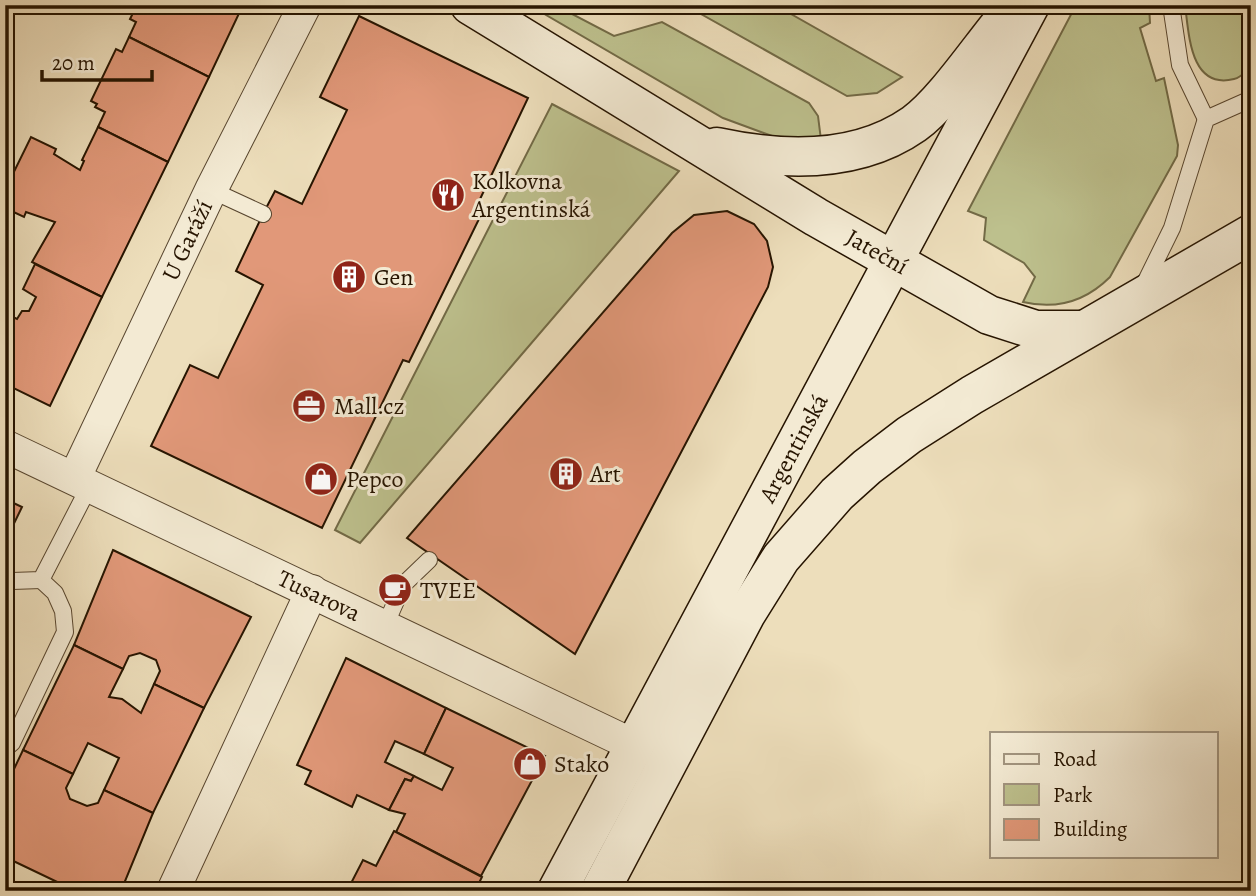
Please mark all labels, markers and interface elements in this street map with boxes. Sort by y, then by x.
scale bar [42,38,152,82]
text: 20 m [52,49,95,77]
place label: Kolkovna Argentinská [471,165,592,225]
restaurant icon: Kolkovna Argentinská [429,176,467,214]
street label: U Garáží [154,194,220,286]
street label: Jateční [840,221,914,282]
building icon: Gen [330,258,368,296]
place label: Gen [374,261,413,293]
office icon: Mall.cz [290,387,328,425]
street label: Argentinská [751,387,836,509]
place label: Mall.cz [334,390,405,422]
building icon: Art [547,455,585,493]
place label: Art [589,458,621,490]
shop icon: Pepco [302,460,340,498]
place label: Pepco [346,463,403,495]
street label: Tusarova [272,562,367,629]
cafe icon: TVEE [376,571,414,609]
place label: TVEE [420,574,476,606]
legend [990,732,1218,858]
shop icon: Stako [511,745,549,783]
text: Road [1053,745,1097,773]
place label: Stako [554,748,609,780]
text: Park [1053,781,1093,809]
text: Building [1053,815,1128,843]

